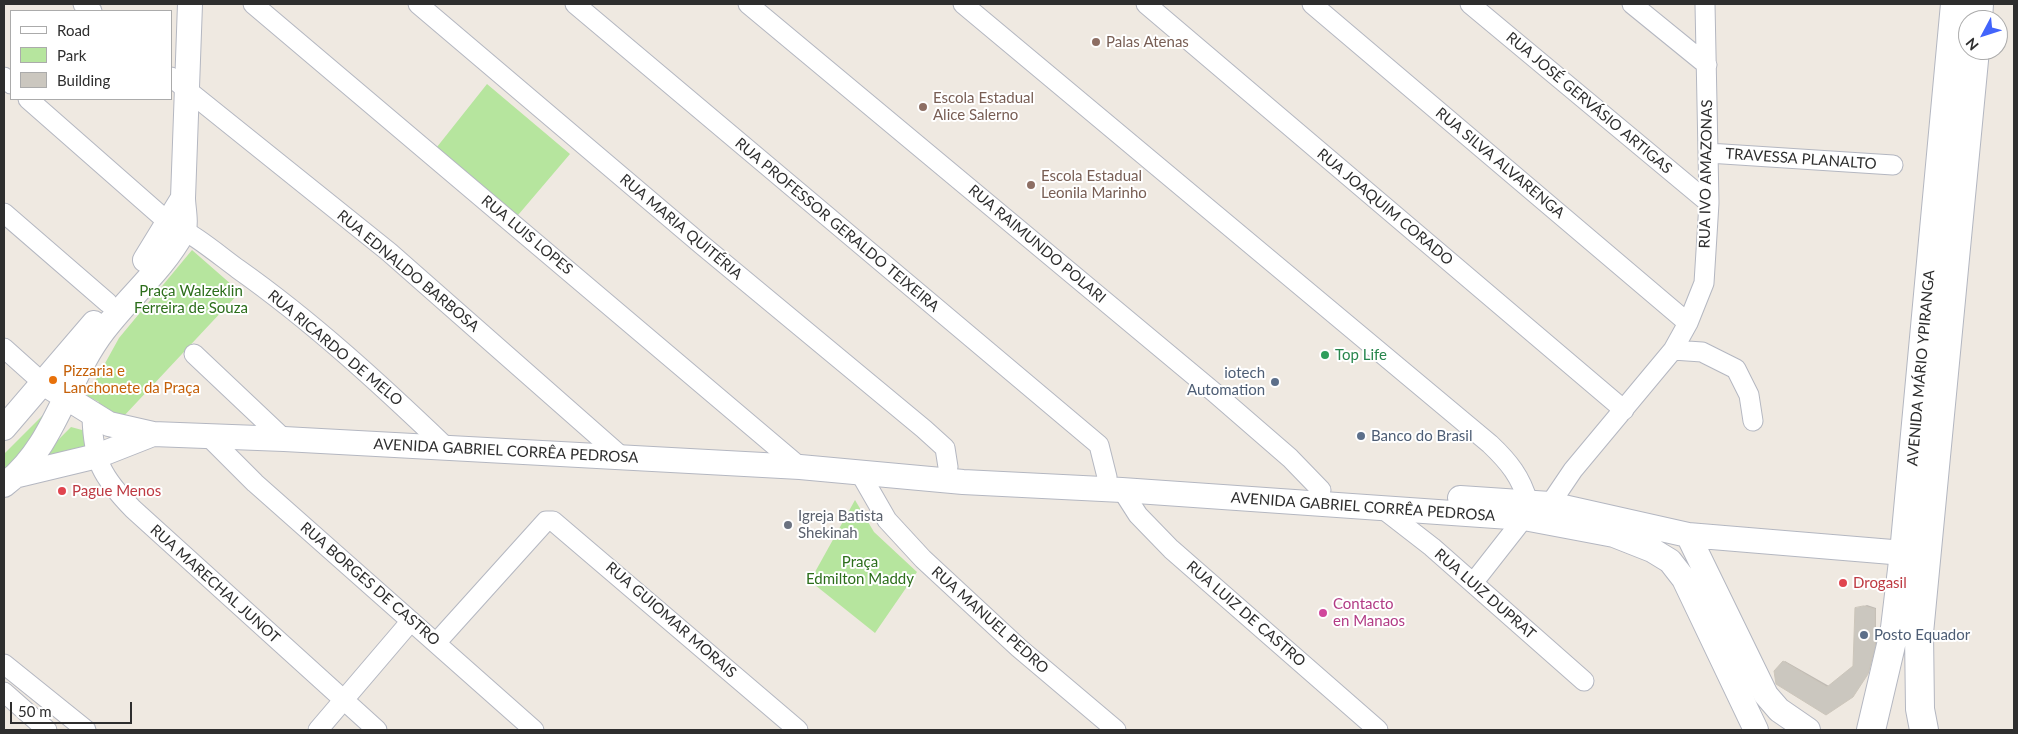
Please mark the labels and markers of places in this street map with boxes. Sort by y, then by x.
place label: Palas Atenas [1106,33,1189,51]
marker: Palas Atenas [1090,36,1102,48]
place label: Escola Estadual Alice Salerno [933,89,1034,124]
marker: Escola Estadual Alice Salerno [917,101,929,113]
place label: Escola Estadual Leonila Marinho [1041,167,1147,202]
marker: Escola Estadual Leonila Marinho [1025,179,1037,191]
place label: Top Life [1335,346,1387,364]
marker: Top Life [1319,349,1331,361]
place label: Pizzaria e Lanchonete da Praça [63,362,200,397]
place label: iotech Automation [1187,364,1265,399]
marker: Pizzaria e Lanchonete da Praça [47,374,59,386]
marker: iotech Automation [1269,376,1281,388]
place label: Banco do Brasil [1371,427,1472,445]
marker: Banco do Brasil [1355,430,1367,442]
place label: Pague Menos [72,482,161,500]
marker: Pague Menos [56,485,68,497]
place label: Igreja Batista Shekinah [798,507,883,542]
marker: Igreja Batista Shekinah [782,519,794,531]
place label: Drogasil [1853,574,1907,592]
marker: Drogasil [1837,577,1849,589]
place label: Contacto en Manaos [1333,595,1405,630]
marker: Contacto en Manaos [1317,607,1329,619]
place label: Posto Equador [1874,626,1970,644]
marker: Posto Equador [1858,629,1870,641]

